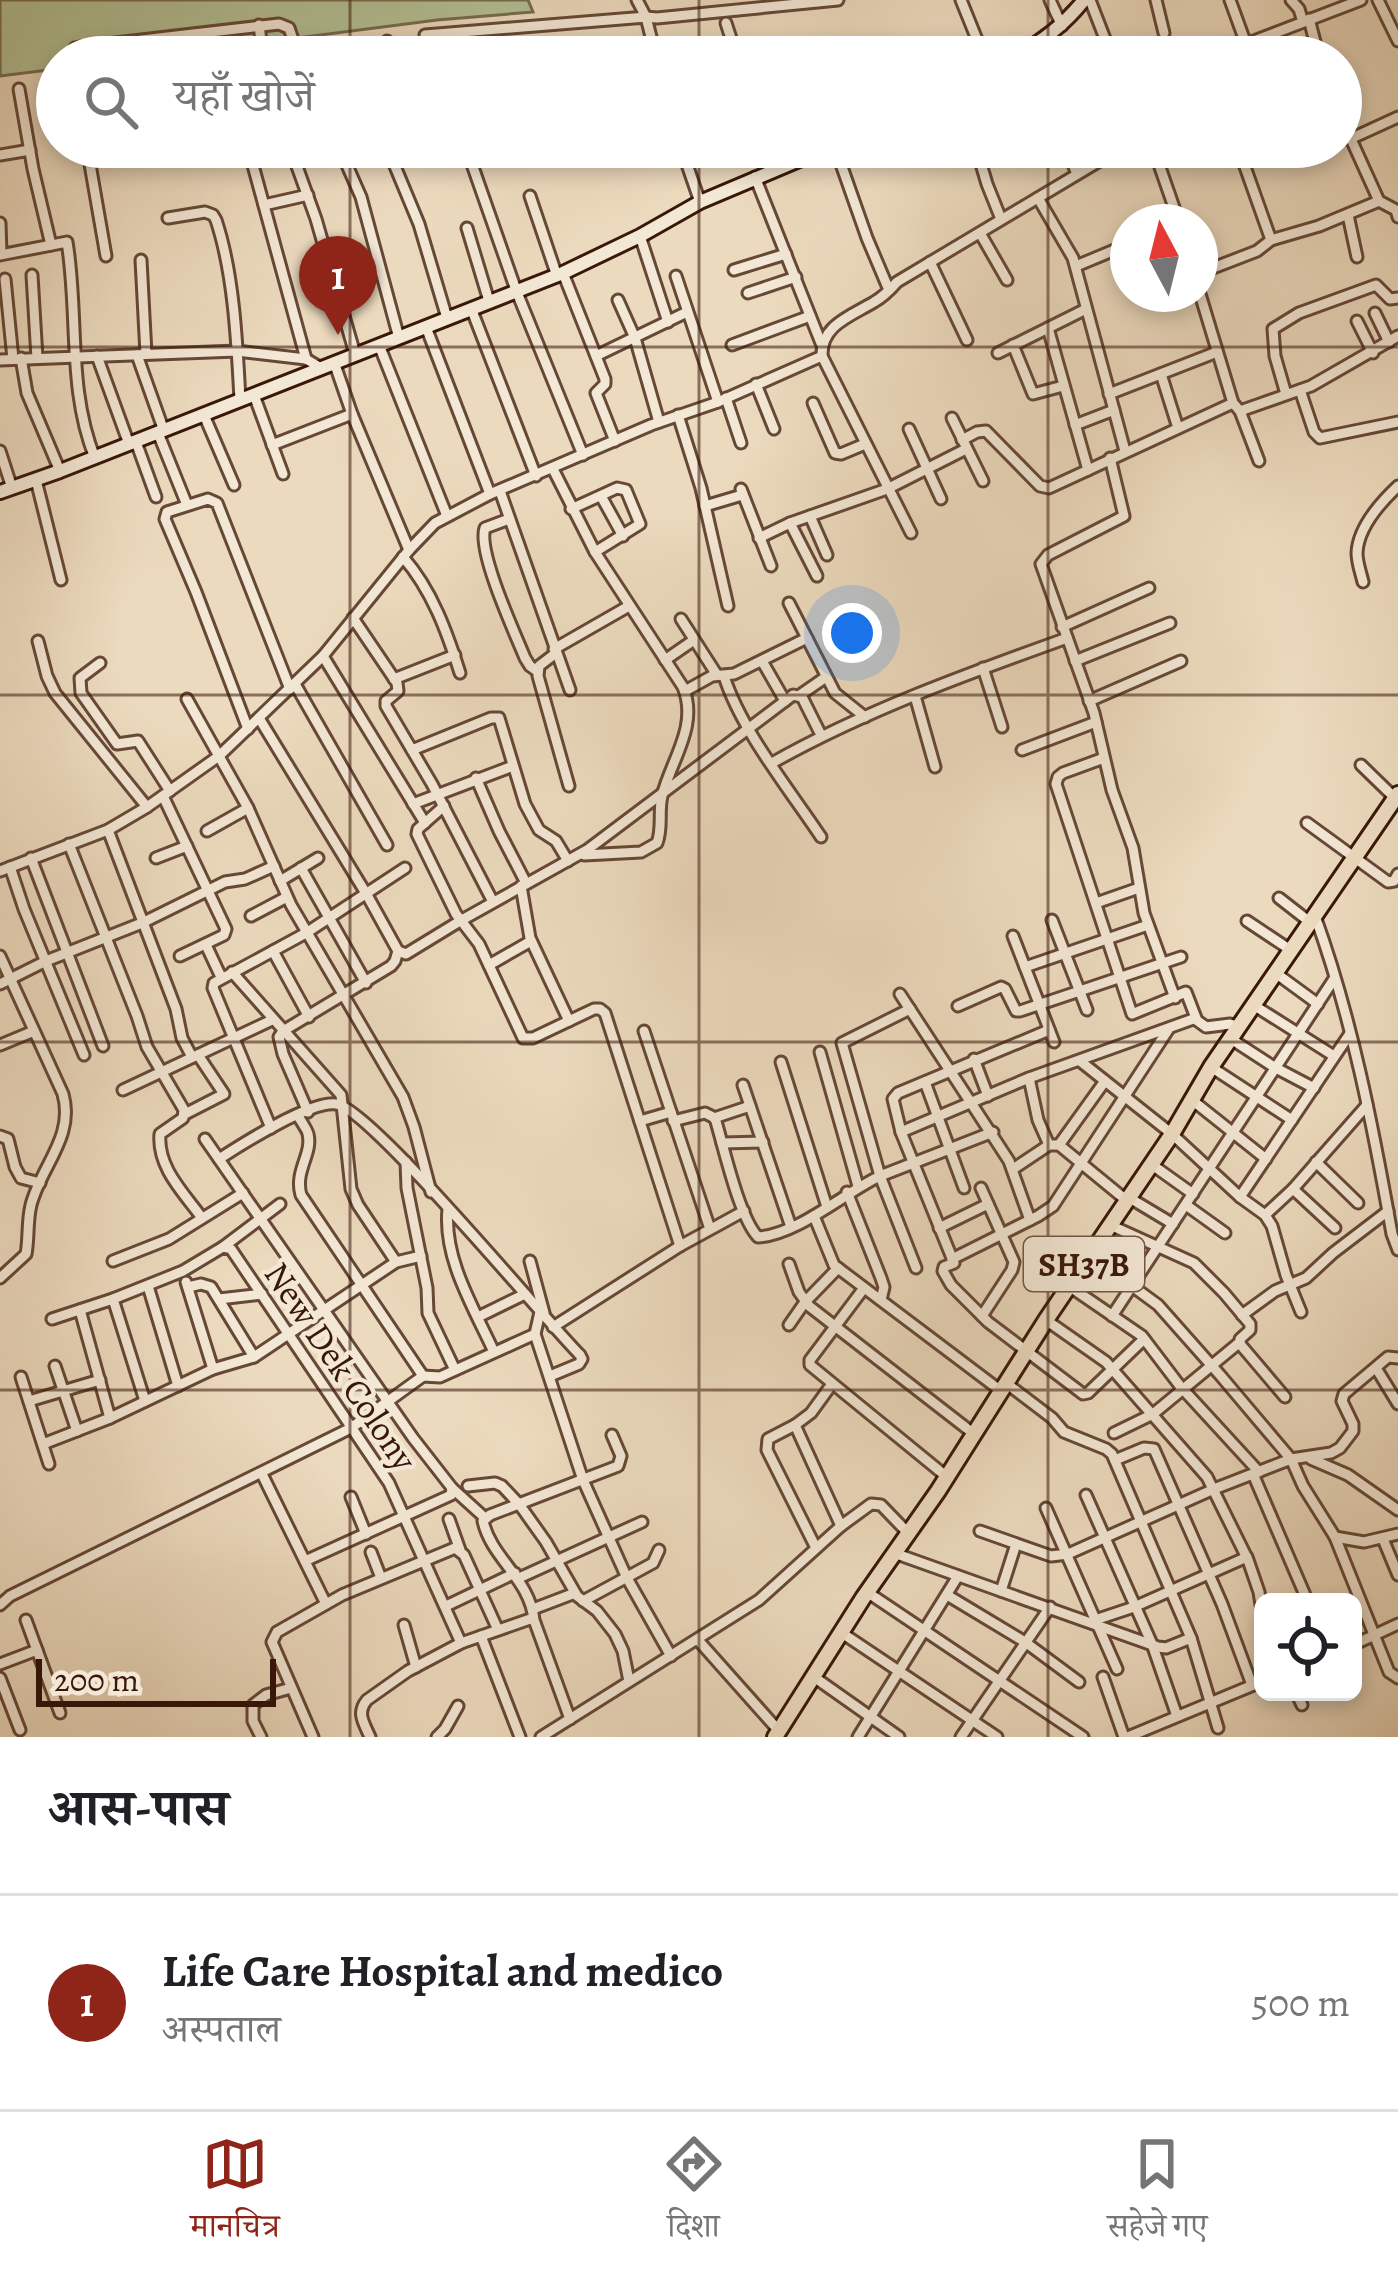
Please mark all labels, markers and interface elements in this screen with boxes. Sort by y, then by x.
search box [36,36,1362,168]
text: यहाँ खोजें [174,65,315,127]
icon: search [78,69,144,135]
north arrow [1110,204,1218,312]
pin: 1 [299,236,377,335]
your location [822,603,882,663]
road number: SH37B [1024,1237,1144,1291]
street label: New Dek Colony [253,1252,429,1481]
map controls [1254,1593,1362,1701]
button: locate [1254,1593,1362,1701]
scale bar [36,1653,276,1706]
text: 200 m [54,1657,139,1702]
text: आस-पास [48,1773,228,1843]
text: Life Care Hospital and medico [162,1940,723,2002]
text: 1 [80,1976,94,2029]
text: 500 m [1251,1976,1350,2029]
text: अस्पताल [162,2002,281,2055]
tab: मानचित्र [190,2131,280,2258]
tab: दिशा [661,2131,727,2258]
tab: सहेजे गए [1107,2131,1208,2258]

